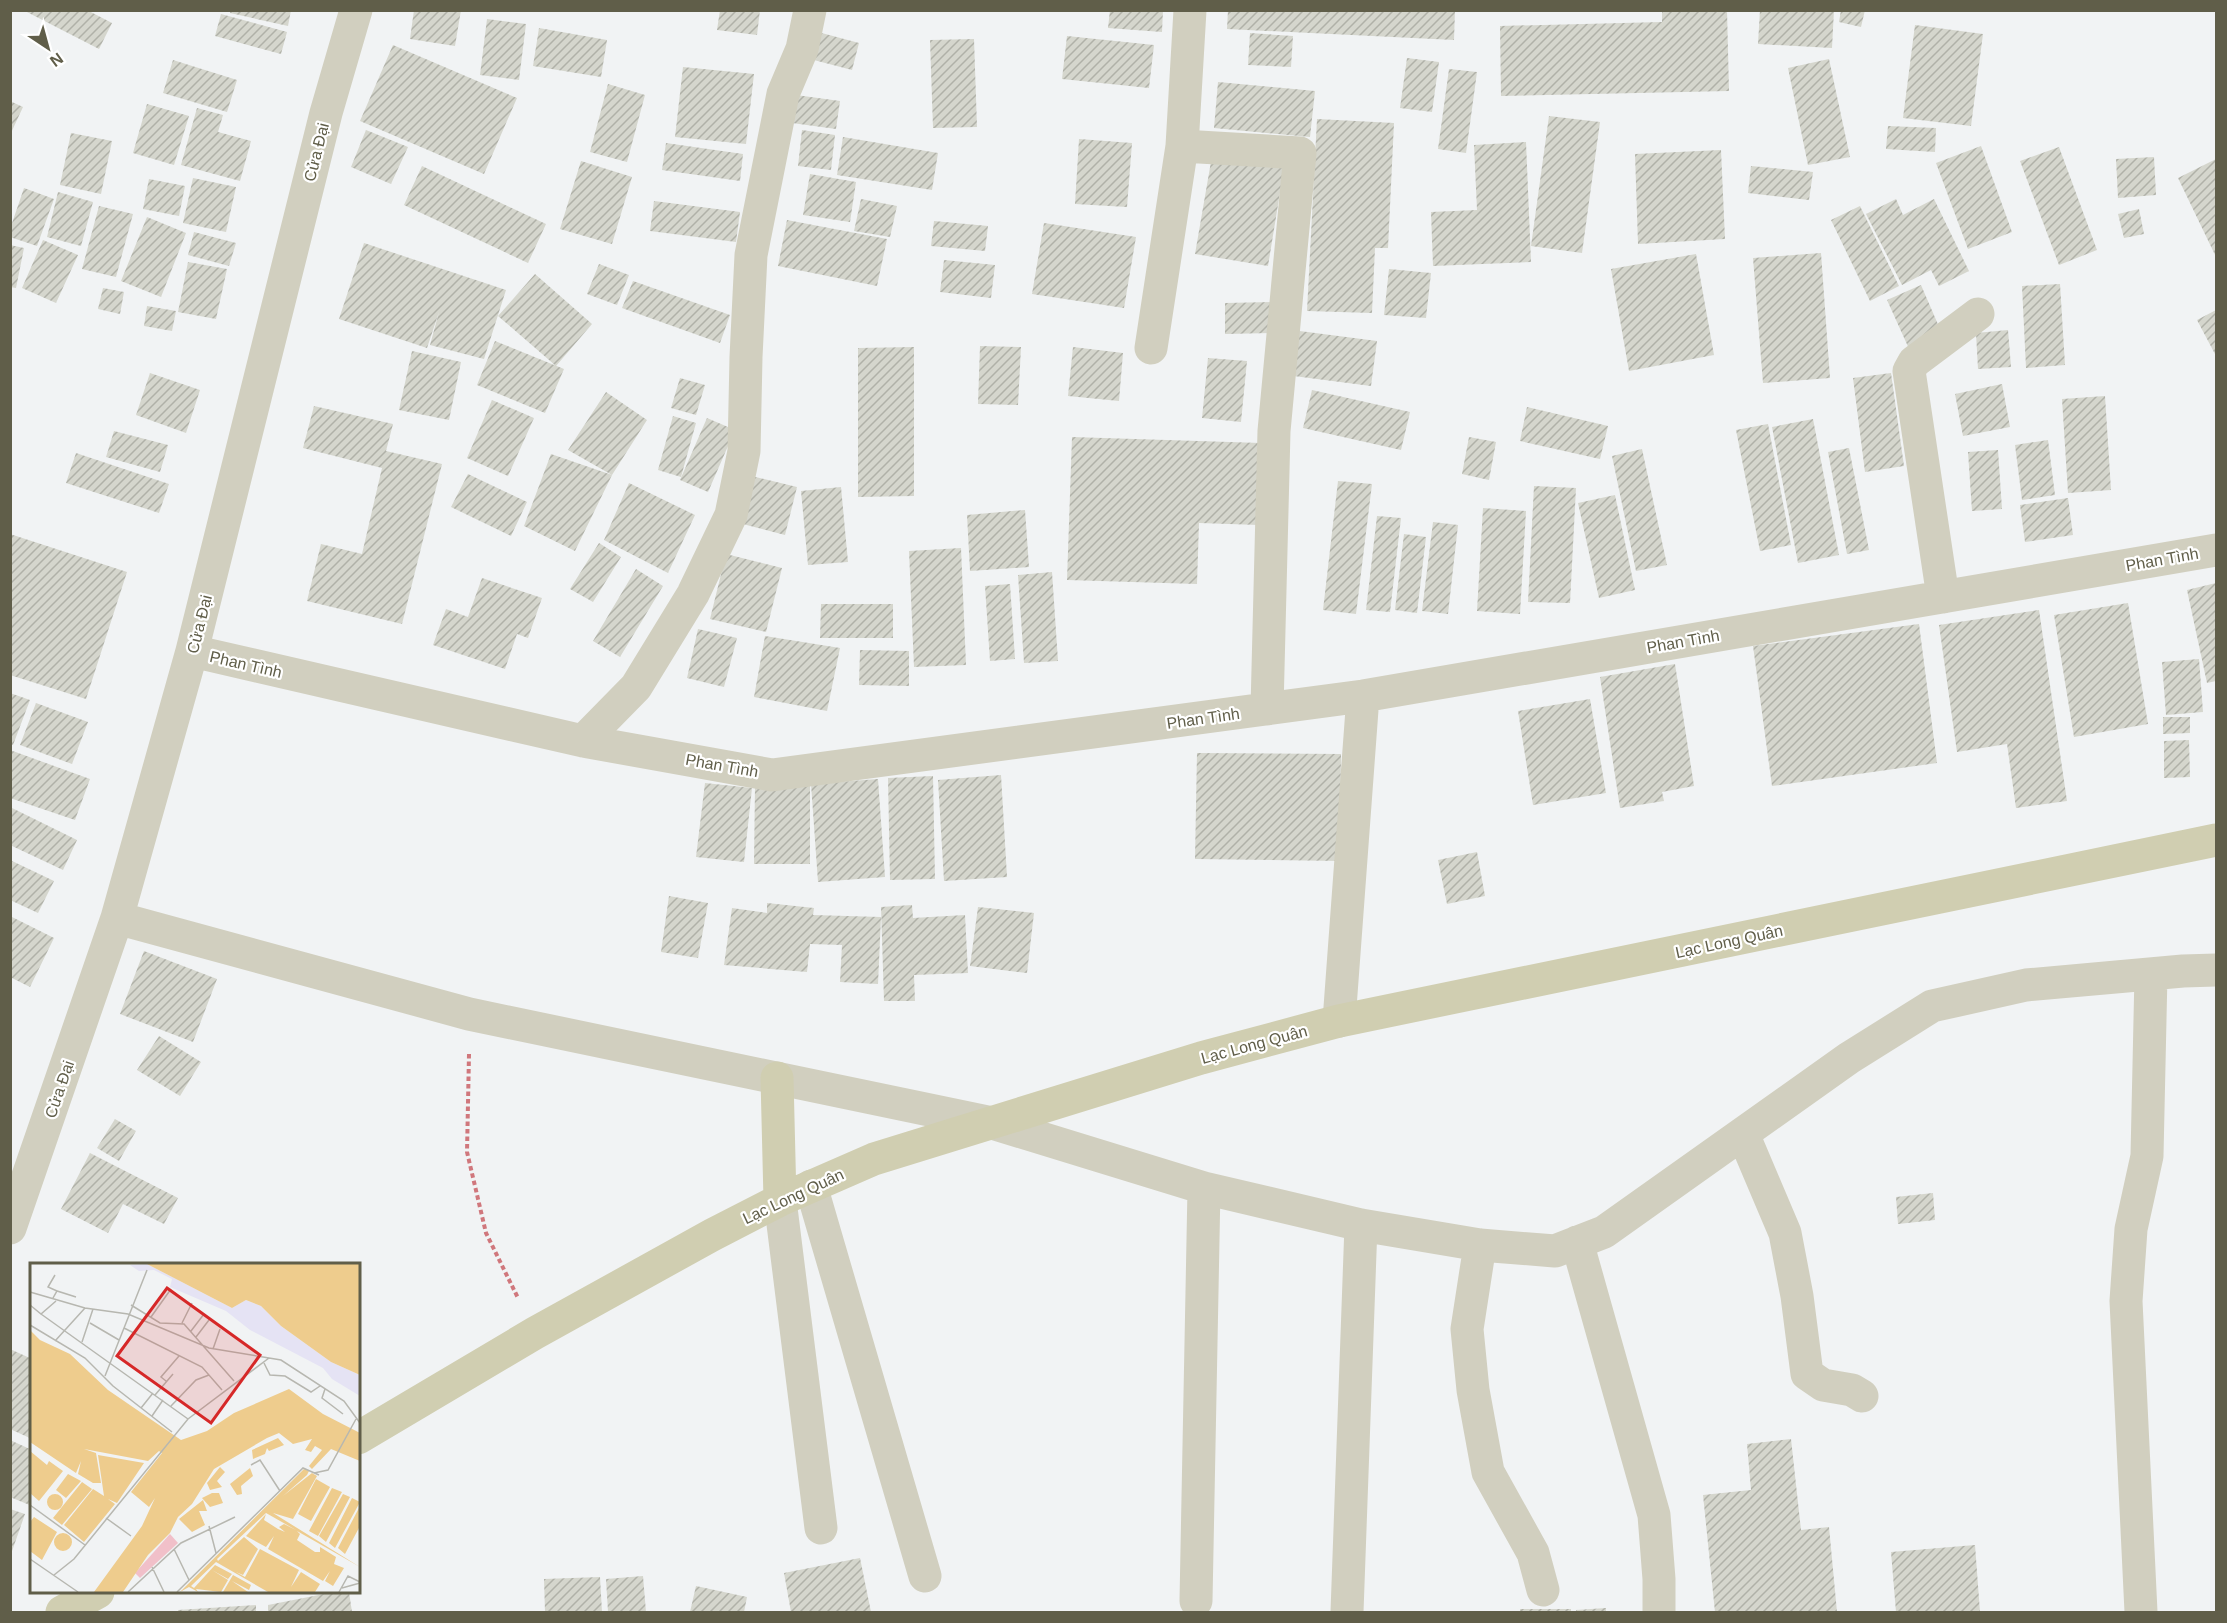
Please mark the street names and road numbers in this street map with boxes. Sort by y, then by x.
street label: Cửa Đại [301,121,332,183]
street label: Phan Tình [2124,545,2200,574]
street label: Cửa Đại [184,593,215,655]
street label: Phan Tình [1645,627,1721,656]
street label: Phan Tình [208,648,284,681]
street label: Phan Tình [1165,705,1241,732]
street label: Phan Tình [684,751,760,780]
street label: Lạc Long Quân [1674,922,1784,961]
street label: Lạc Long Quân [1199,1022,1309,1067]
street label: Cửa Đại [42,1058,77,1120]
street label: Lạc Long Quân [740,1166,846,1227]

